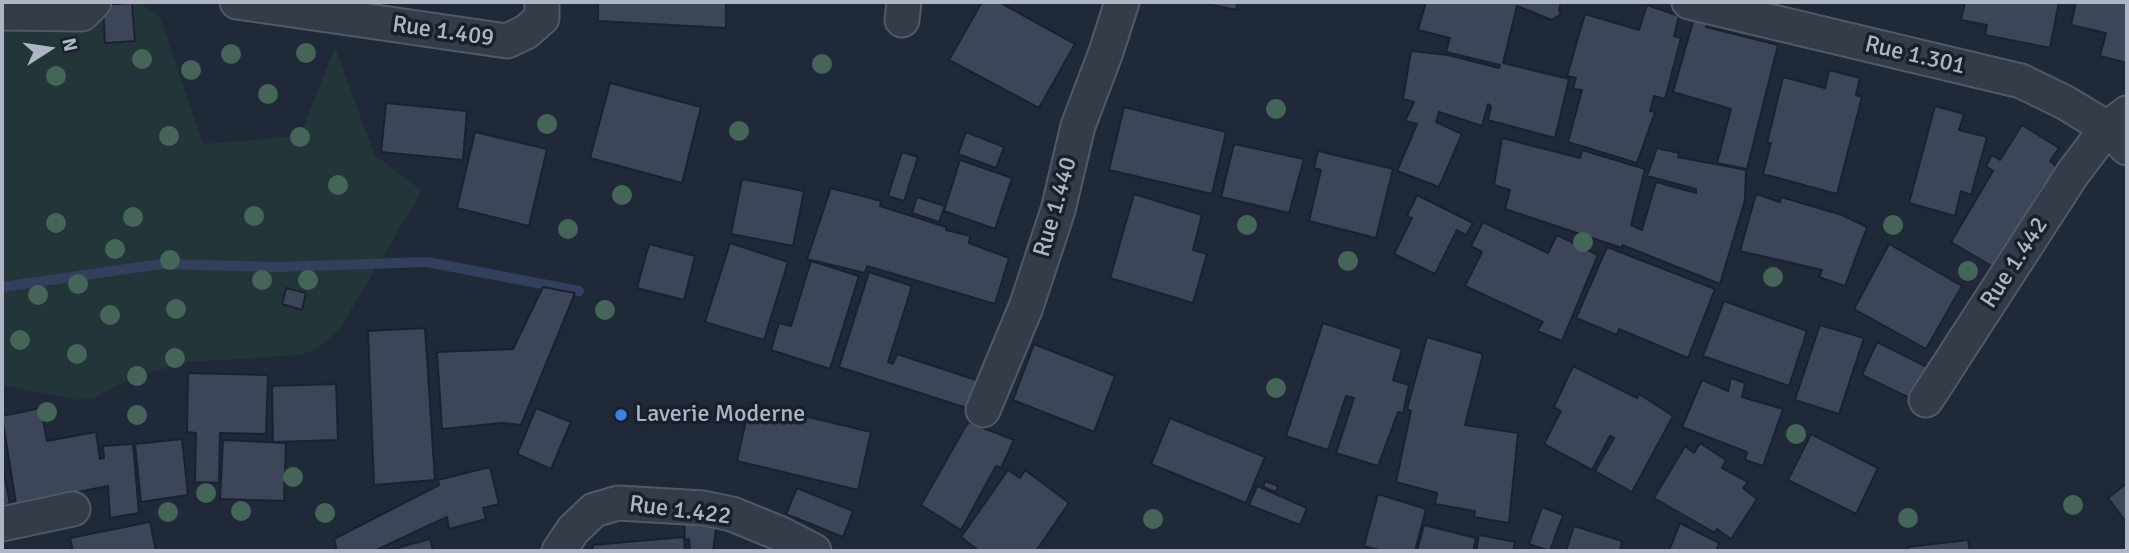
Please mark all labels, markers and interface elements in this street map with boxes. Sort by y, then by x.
street label: Rue 1.409 [390,11,496,53]
north arrow [14,14,84,84]
street label: Rue 1.301 [1862,30,1968,82]
text: N [56,36,83,54]
street label: Rue 1.440 [1028,154,1084,260]
street label: Rue 1.442 [1975,212,2055,314]
place label: Laverie Moderne [635,401,805,429]
marker: Laverie Moderne [613,407,629,423]
street label: Rue 1.422 [627,490,733,532]

